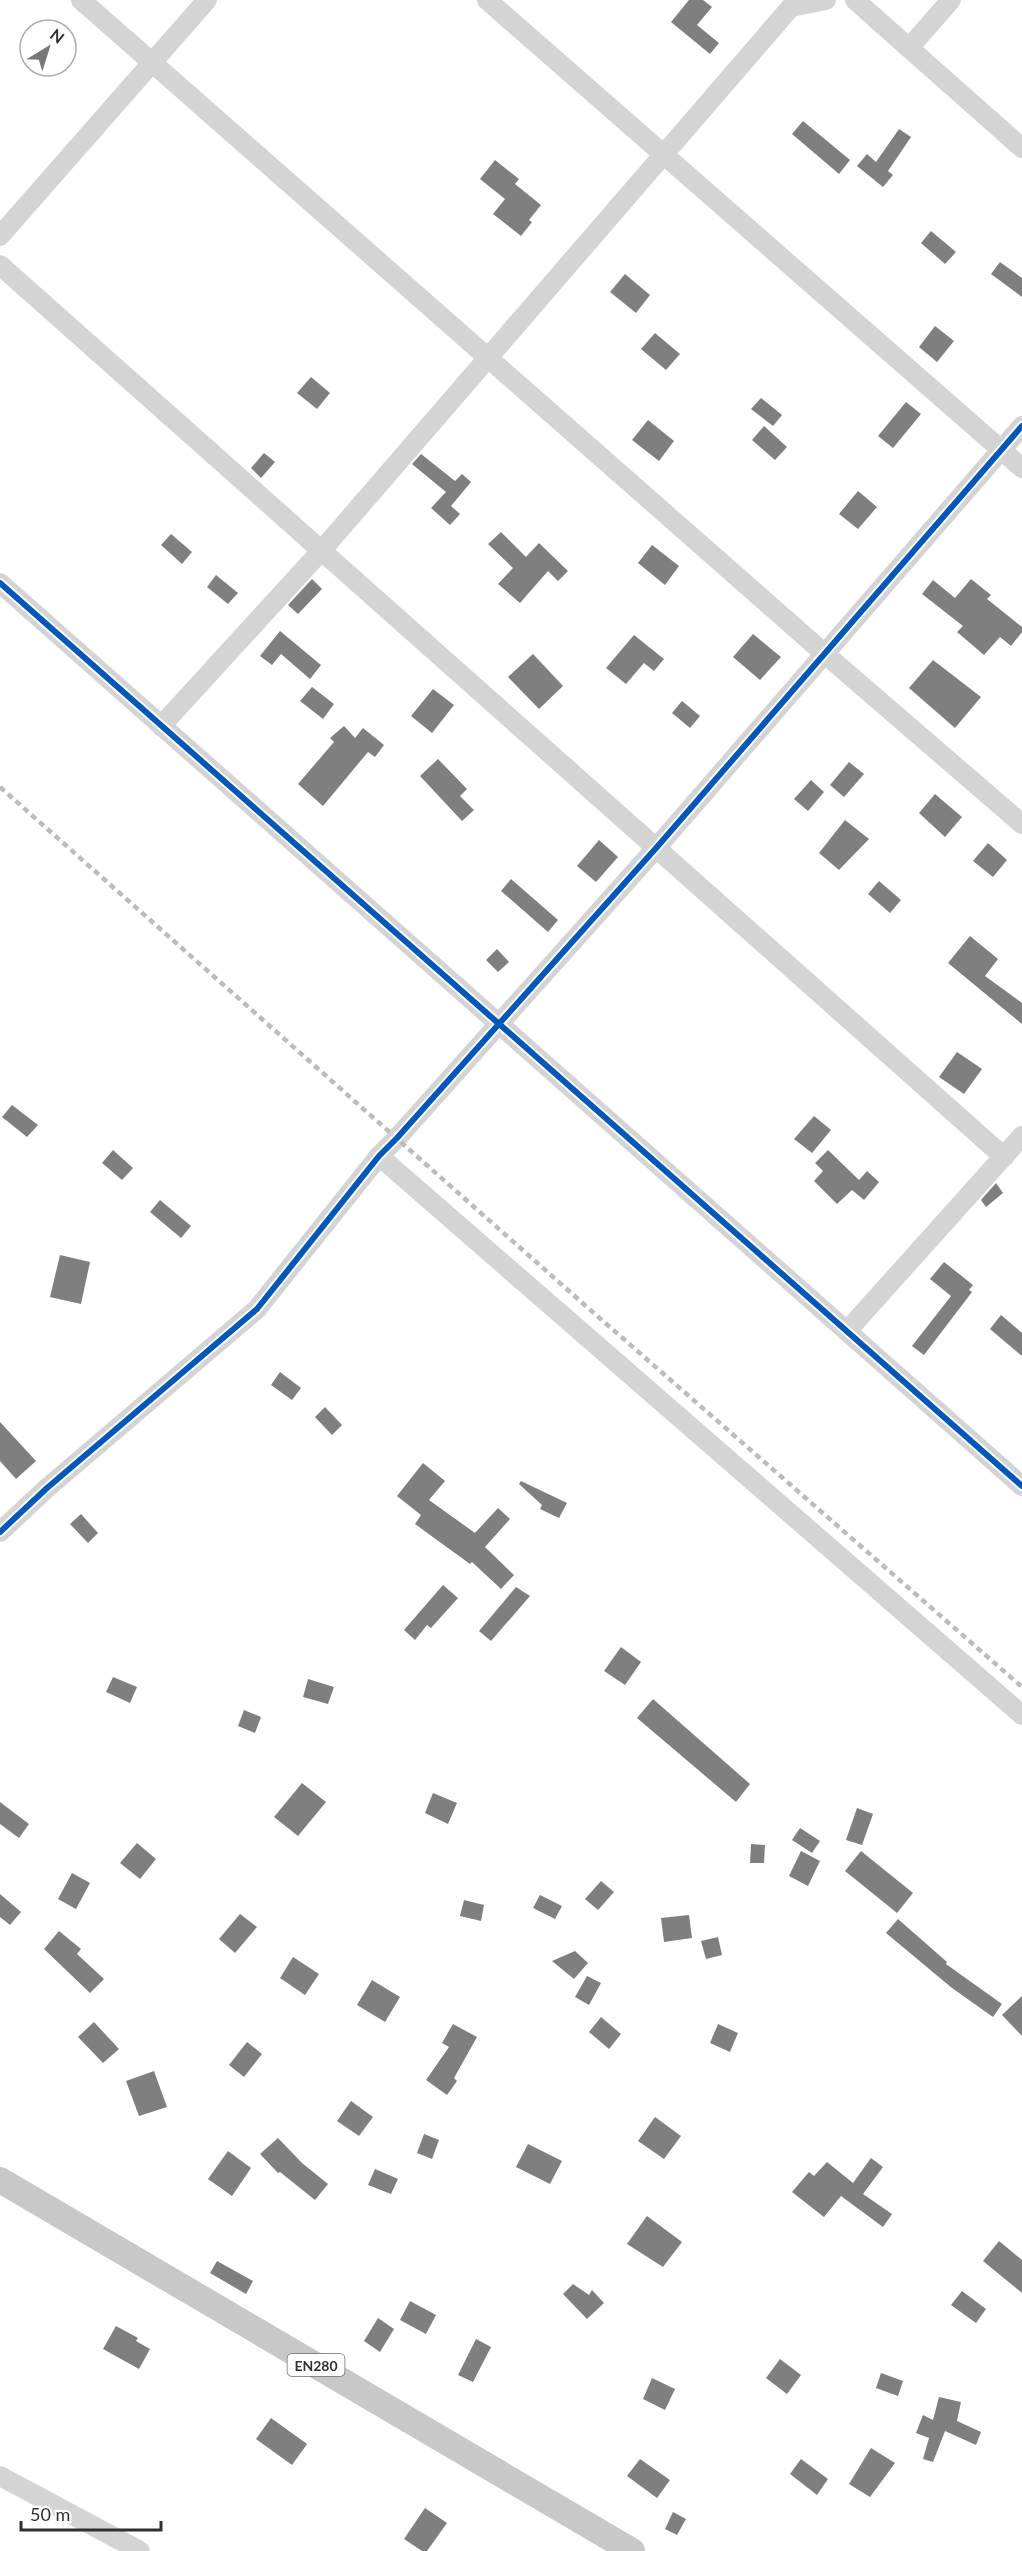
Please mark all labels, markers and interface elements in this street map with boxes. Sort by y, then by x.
north arrow [18,18,78,78]
text: N [47,25,68,47]
road number: EN280 [288,2354,344,2376]
scale bar [21,2494,160,2532]
text: 50 m [30,2503,70,2525]

